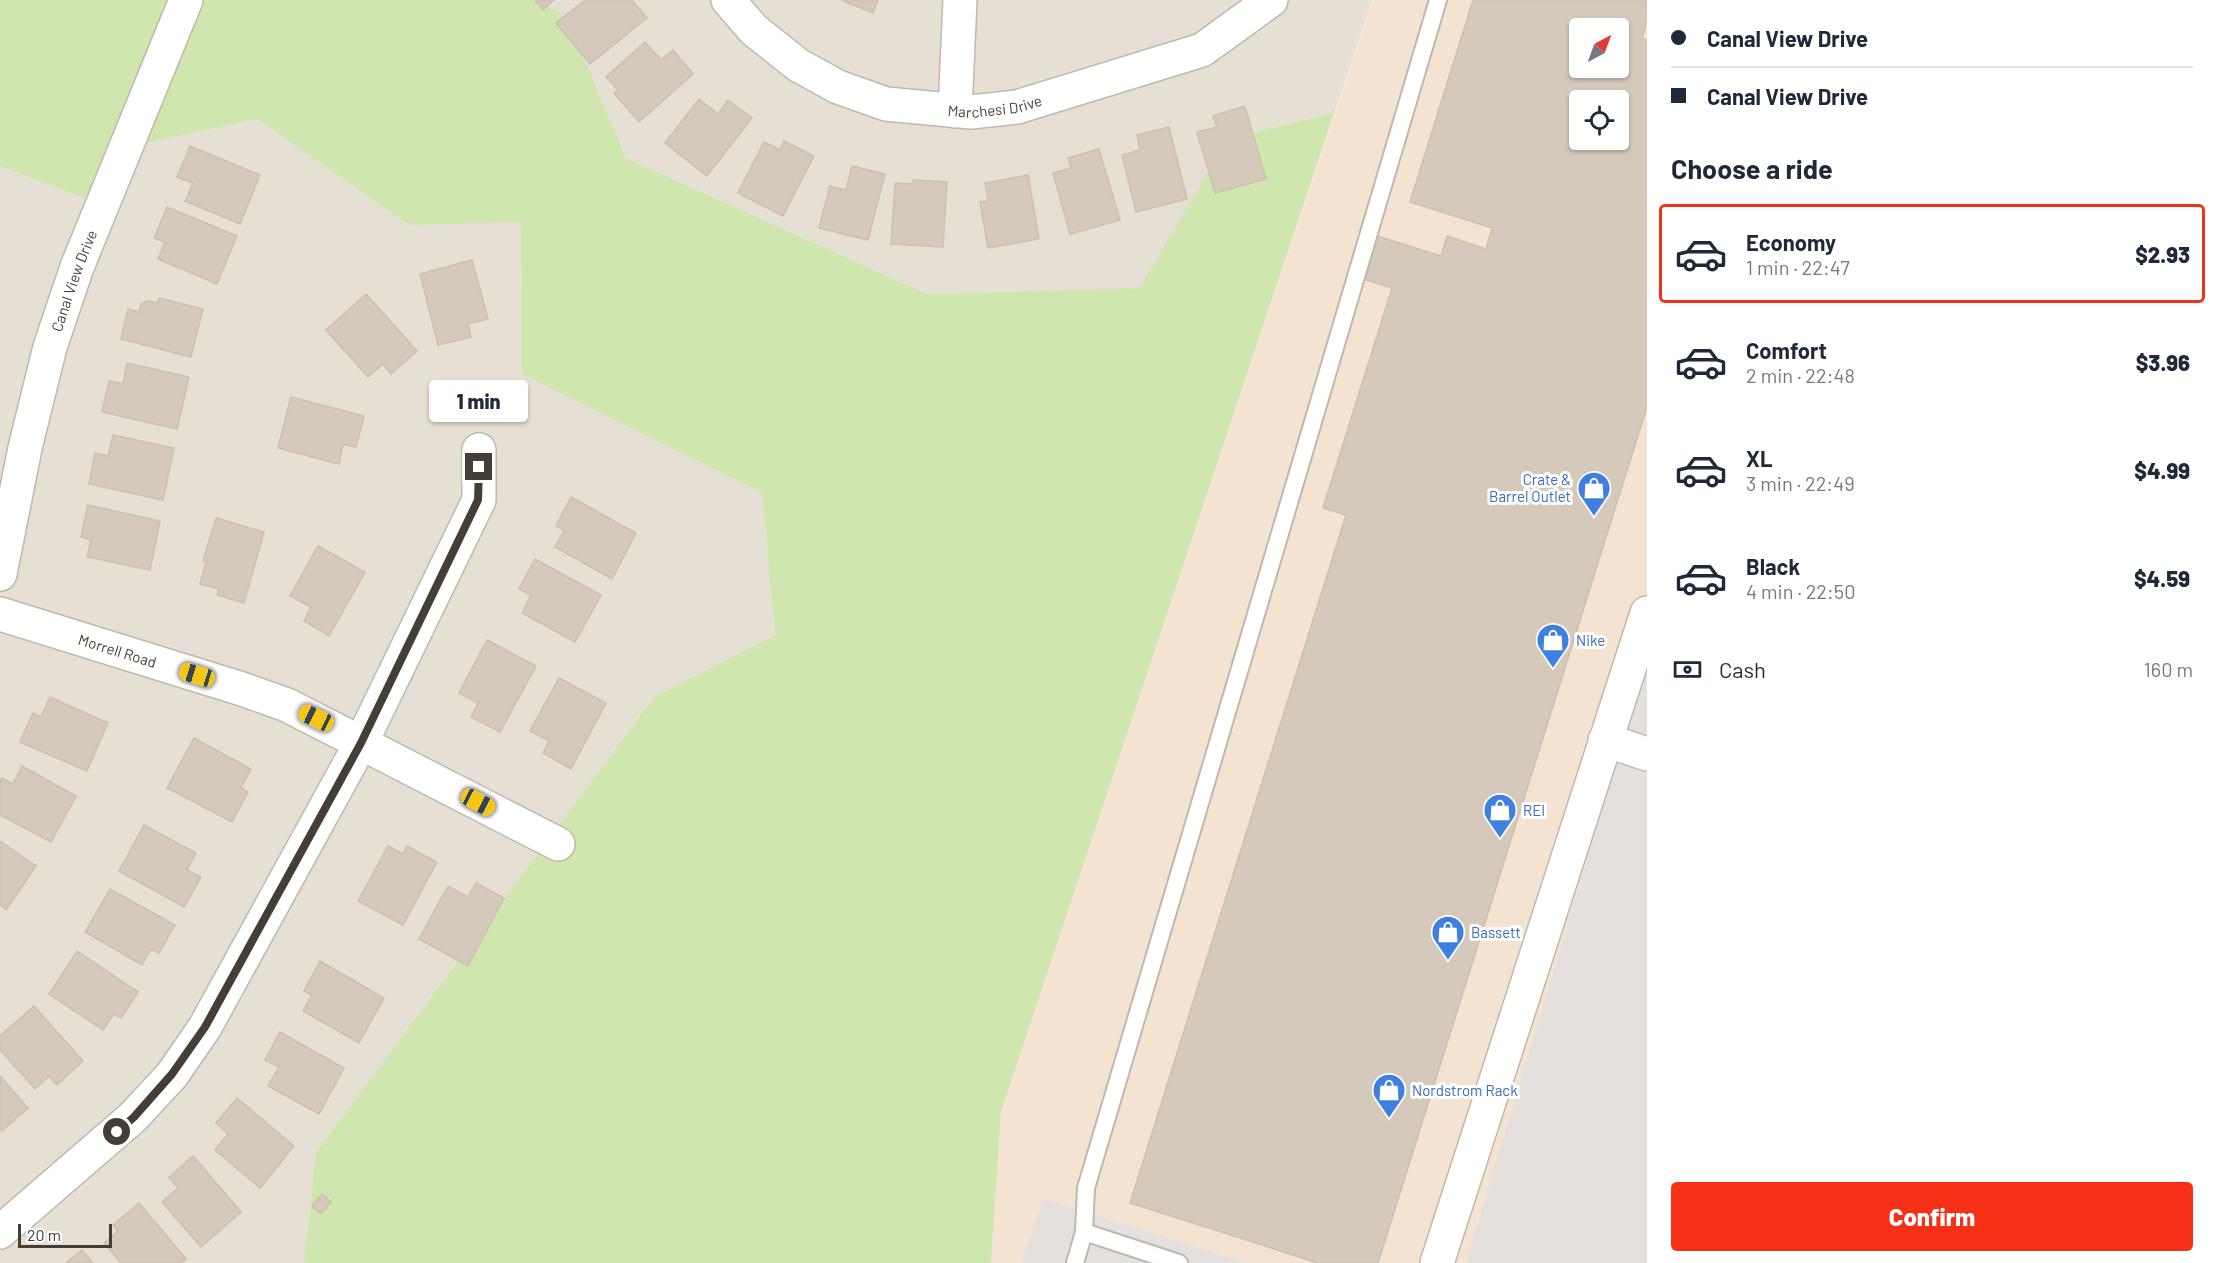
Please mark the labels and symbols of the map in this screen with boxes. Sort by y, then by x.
north arrow [1569,18,1629,78]
street label: Marchesi Drive [947,91,1044,121]
street label: Canal View Drive [47,227,100,334]
callout: 1 min [430,380,528,422]
route end [465,453,492,480]
place label: Crate & Barrel Outlet [1489,470,1571,505]
shop icon: Crate & Barrel Outlet [1576,470,1612,517]
shop icon: Nike [1535,622,1571,669]
street label: Morrell Road [76,630,159,671]
place label: Nike [1576,631,1605,649]
car [177,661,217,689]
car [296,702,336,734]
car [458,786,498,818]
shop icon: REI [1482,792,1518,839]
place label: REI [1523,801,1545,819]
shop icon: Bassett [1430,914,1466,961]
place label: Bassett [1471,923,1521,941]
shop icon: Nordstrom Rack [1371,1072,1407,1119]
place label: Nordstrom Rack [1412,1081,1518,1099]
route start [103,1118,130,1145]
scale bar [18,1221,112,1248]

